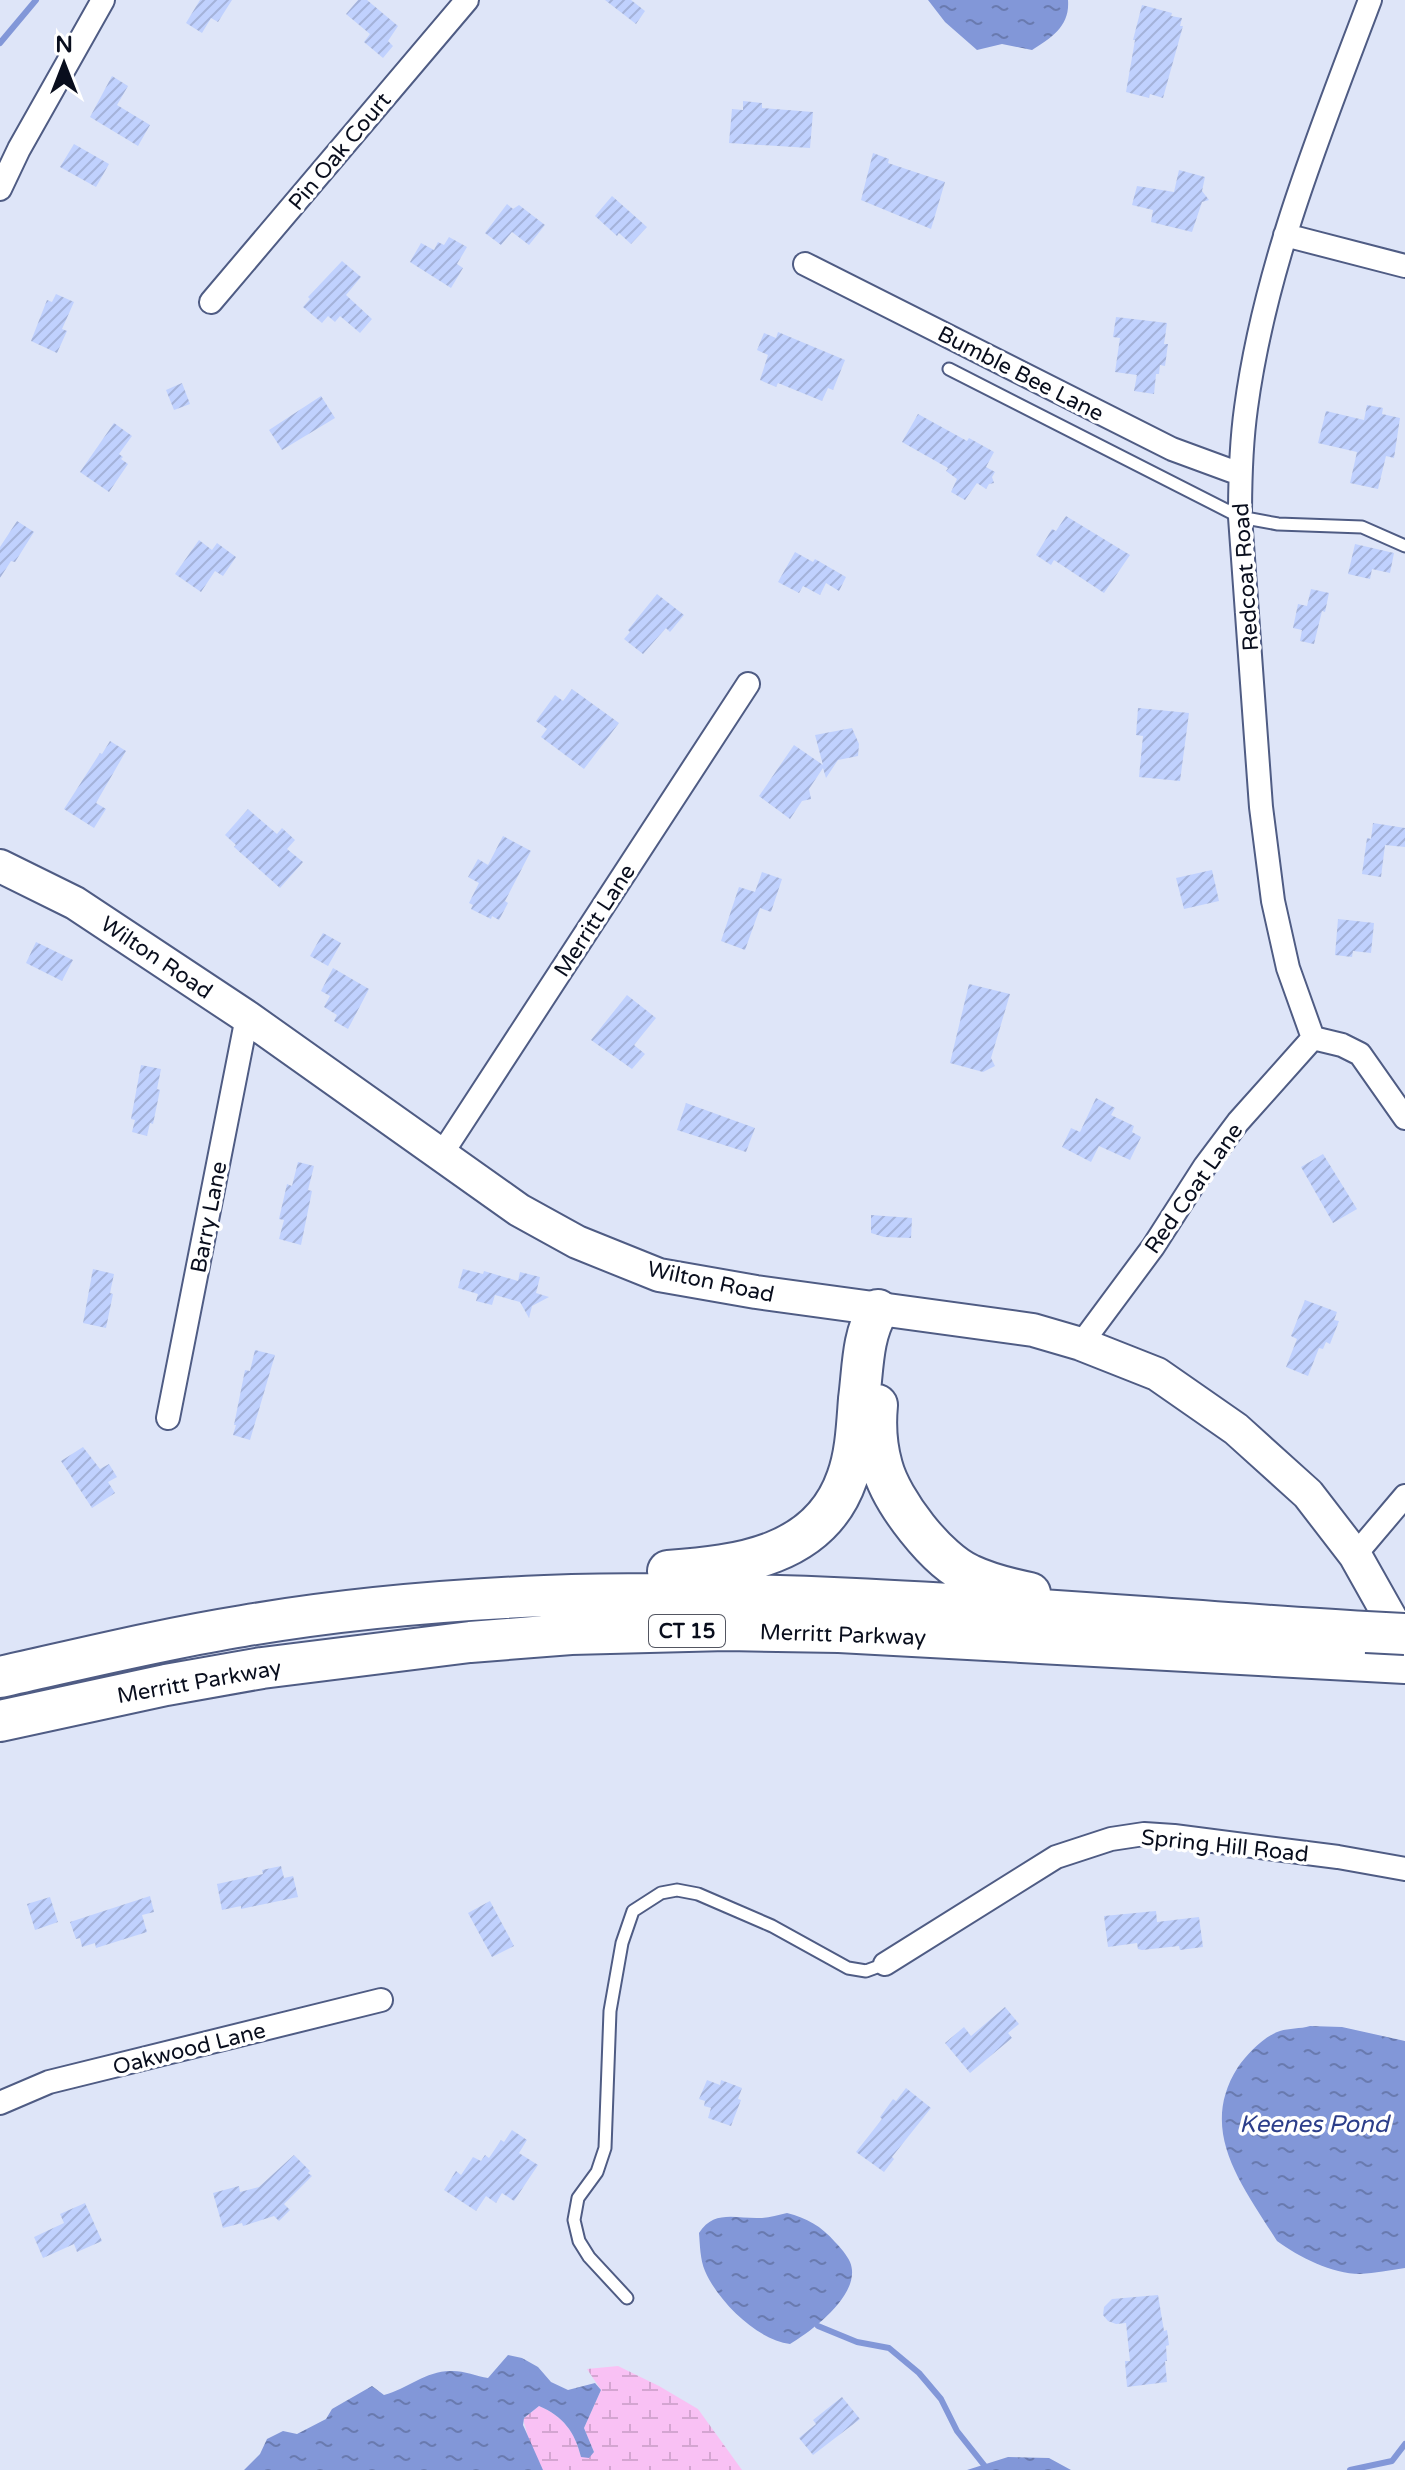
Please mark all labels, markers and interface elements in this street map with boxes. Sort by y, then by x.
north arrow [24,24,104,104]
text: N [55,32,73,58]
street label: Pin Oak Court [283,88,396,216]
street label: Bumble Bee Lane [933,321,1108,427]
street label: Redcoat Road [1228,502,1264,652]
street label: Merritt Lane [549,859,641,982]
street label: Wilton Road [96,911,217,1005]
street label: Red Coat Lane [1139,1118,1248,1259]
street label: Barry Lane [185,1159,233,1275]
street label: Wilton Road [645,1256,777,1308]
road number: CT 15 [649,1615,725,1647]
street label: Merritt Parkway [759,1619,927,1651]
street label: Merritt Parkway [115,1655,284,1709]
street label: Spring Hill Road [1140,1824,1310,1868]
street label: Oakwood Lane [110,2017,268,2081]
water label: Keenes Pond [1239,2110,1392,2139]

